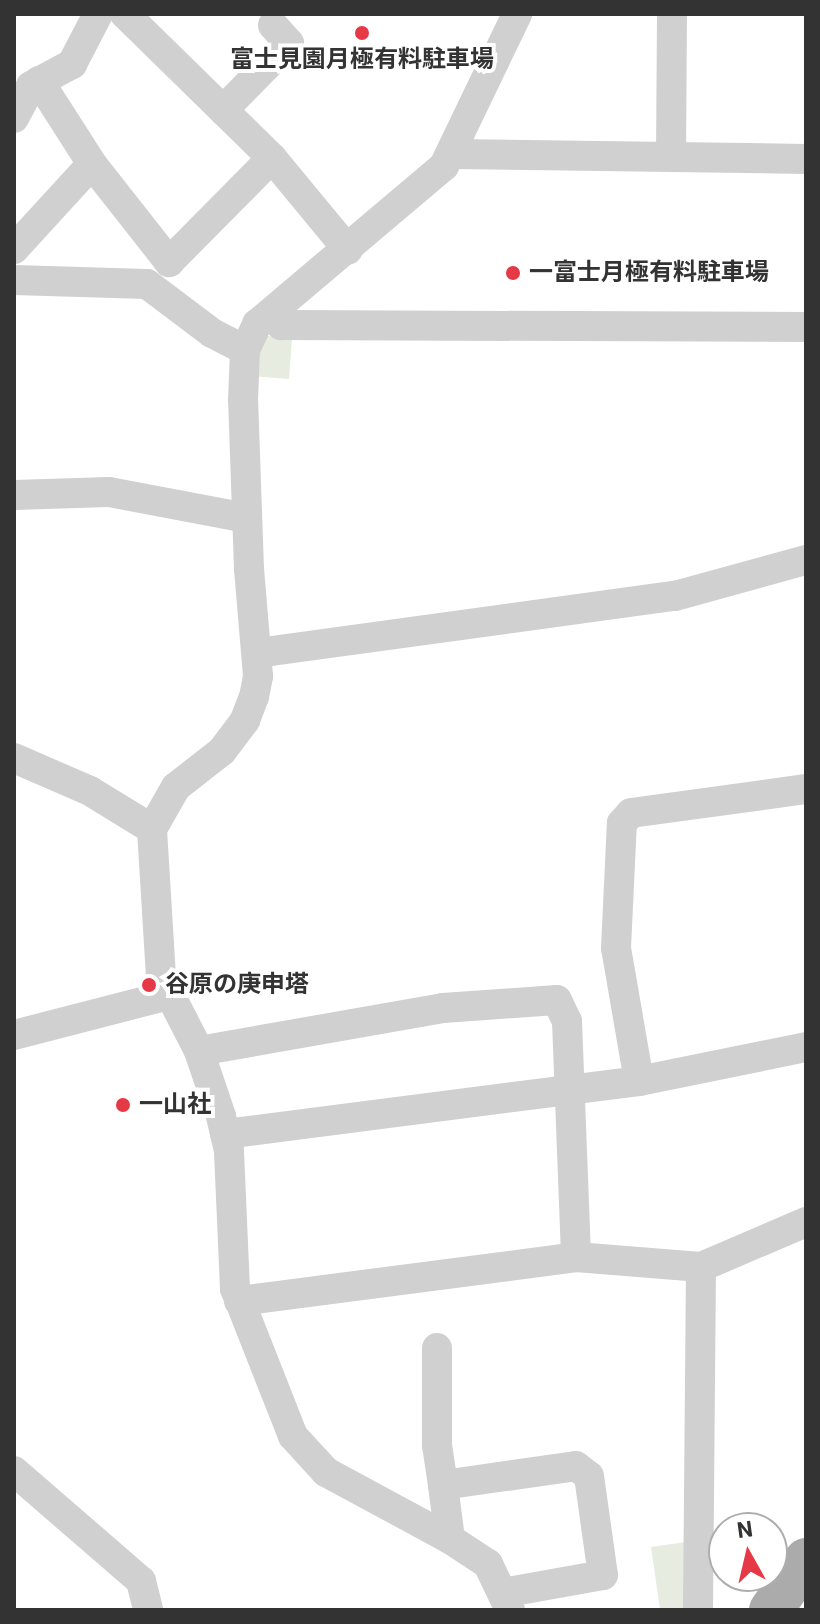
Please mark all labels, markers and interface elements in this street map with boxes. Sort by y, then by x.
marker: 富士見園月極有料駐車場 [353,24,371,42]
place label: 富士見園月極有料駐車場 [230,46,494,74]
place label: 一富士月極有料駐車場 [529,259,769,287]
marker: 一富士月極有料駐車場 [504,264,522,282]
place label: 谷原の庚申塔 [165,971,309,999]
marker: 谷原の庚申塔 [140,976,158,994]
place label: 一山社 [139,1091,211,1119]
marker: 一山社 [114,1096,132,1114]
north arrow [708,1512,788,1592]
text: N [735,1516,754,1543]

